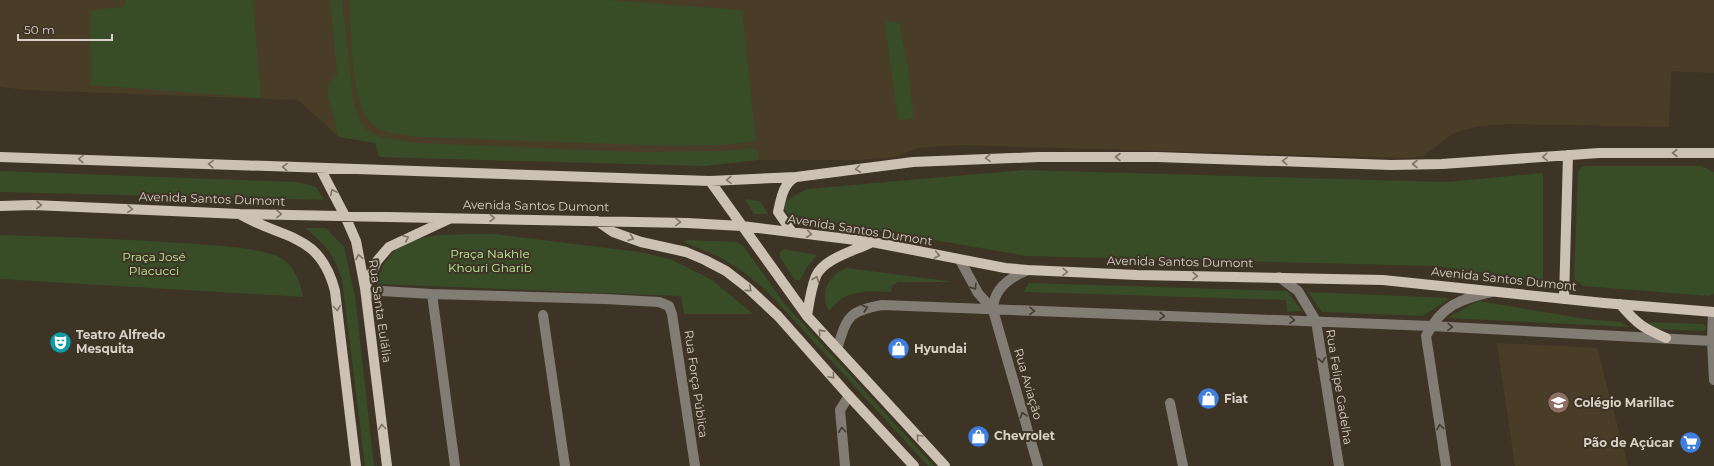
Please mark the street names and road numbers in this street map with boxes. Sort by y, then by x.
street label: Avenida Santos Dumont [139,188,286,209]
street label: Avenida Santos Dumont [463,197,610,214]
street label: Avenida Santos Dumont [787,211,934,248]
street label: Avenida Santos Dumont [1107,253,1254,270]
street label: Rua Santa Eulália [366,258,395,364]
street label: Avenida Santos Dumont [1430,263,1578,294]
street label: Rua Felipe Gadelha [1323,328,1356,446]
street label: Rua Força Pública [682,329,711,439]
street label: Rua Aviação [1011,346,1046,421]

